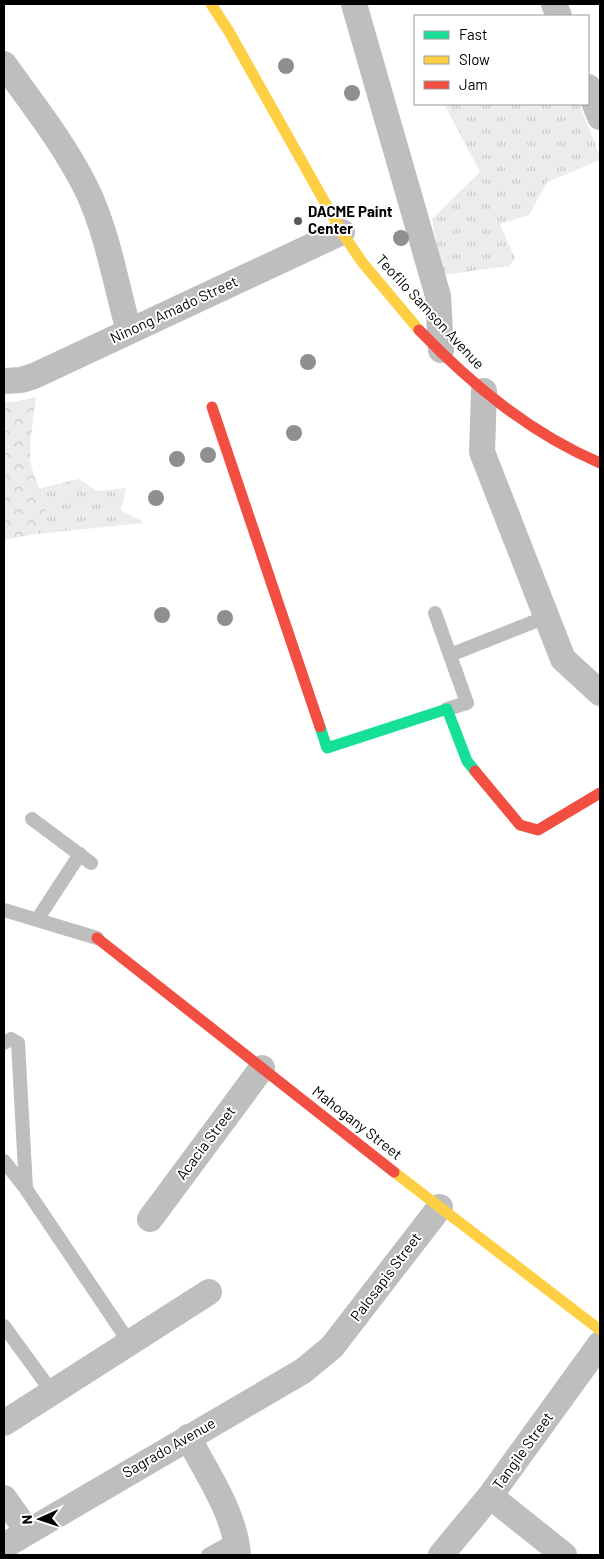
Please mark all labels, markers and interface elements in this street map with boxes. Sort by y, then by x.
legend [414,15,589,105]
text: Fast [459,25,487,43]
text: Slow [459,50,490,68]
text: Jam [459,75,488,93]
place label: DACME Paint Center [308,202,393,237]
marker: DACME Paint Center [292,215,304,227]
street label: Teofilo Samson Avenue [373,250,489,372]
street label: Ninong Amado Street [107,272,240,347]
street label: Mahogany Street [309,1082,406,1163]
street label: Acacia Street [172,1102,239,1183]
street label: Palosapis Street [346,1229,424,1324]
street label: Tangile Street [488,1408,556,1493]
street label: Sagrado Avenue [119,1413,218,1481]
north arrow [15,1494,65,1544]
text: N [18,1515,35,1525]

